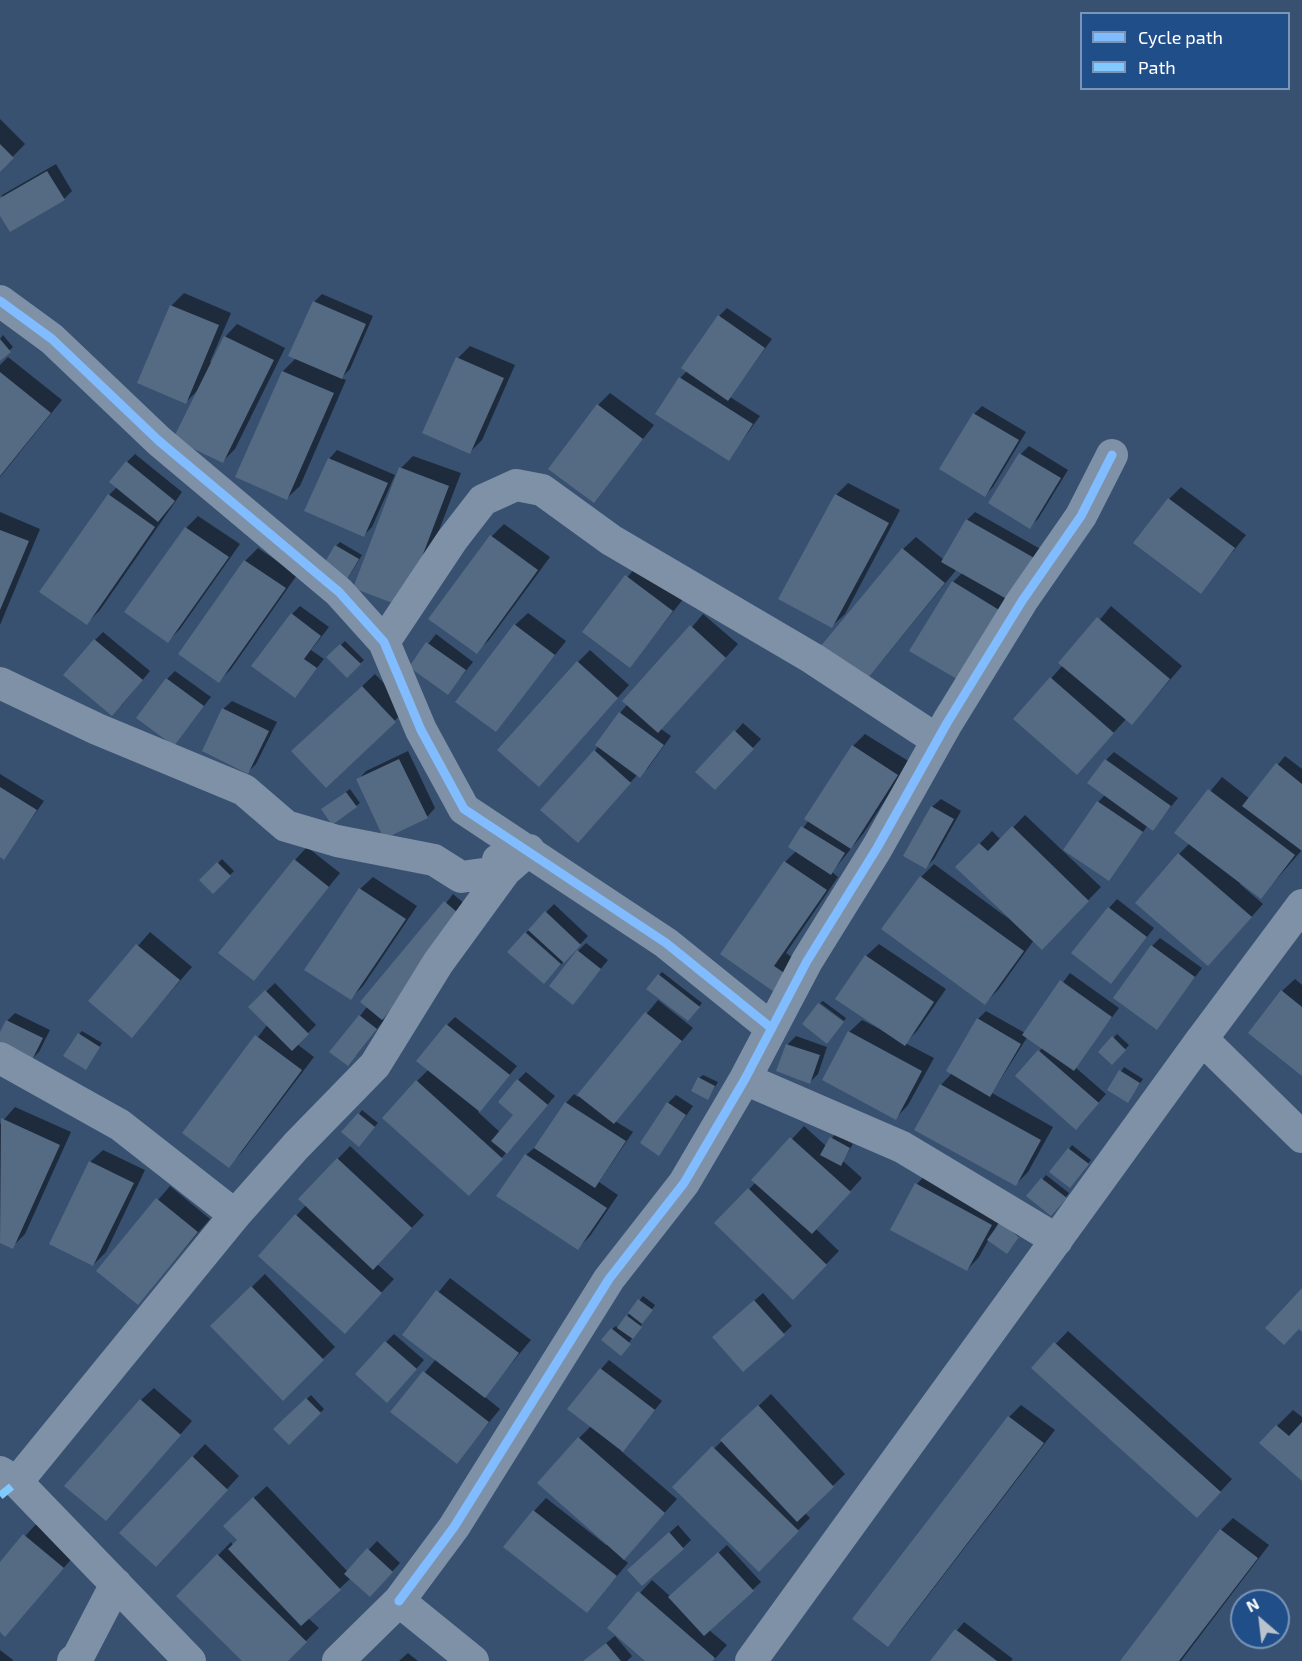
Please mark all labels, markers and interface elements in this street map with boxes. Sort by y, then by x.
legend [1080,12,1290,90]
text: Cycle path [1138,26,1223,48]
text: Path [1138,56,1176,78]
north arrow [1230,1589,1290,1649]
text: N [1243,1593,1262,1616]

